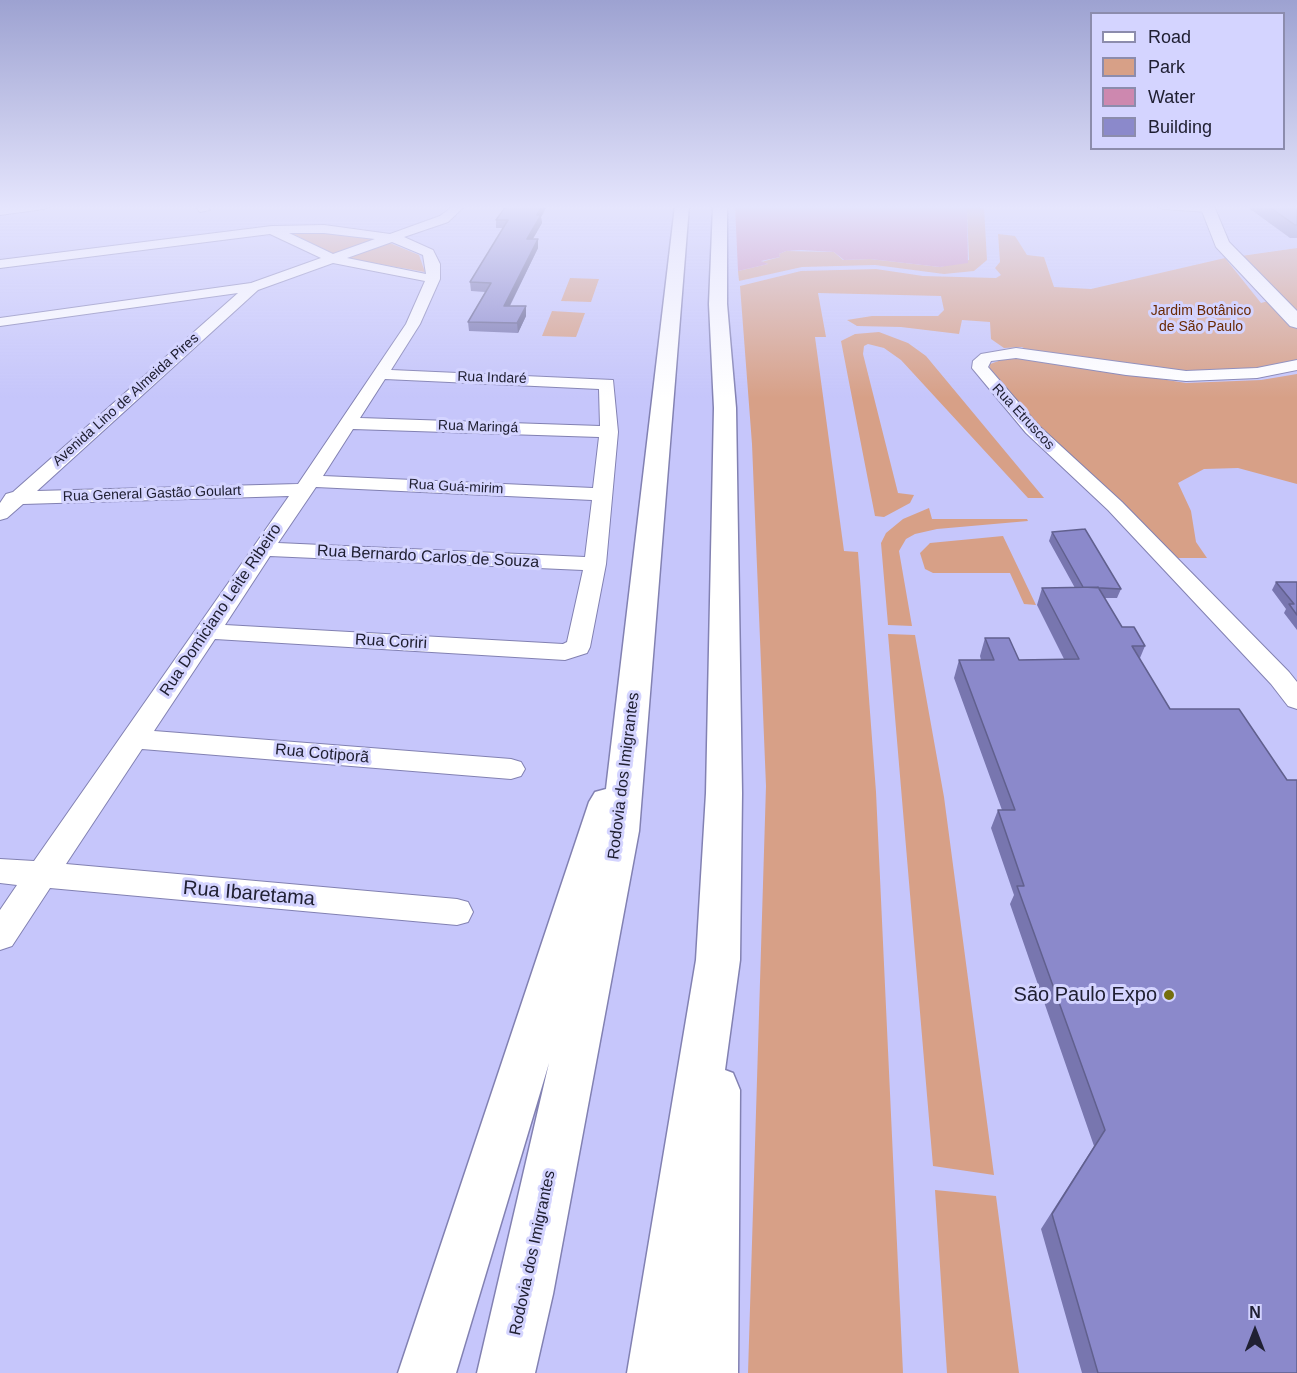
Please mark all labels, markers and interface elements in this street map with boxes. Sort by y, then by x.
legend [1090,12,1285,150]
text: Road [1148,27,1191,47]
text: Park [1148,57,1185,77]
text: Water [1148,87,1195,107]
text: Building [1148,117,1212,137]
park label: Jardim Botânico de São Paulo [1151,303,1251,336]
street label: Avenida Lino de Almeida Pires [50,330,202,470]
street label: Rua Indaré [457,368,527,388]
street label: Rua Etruscos [988,381,1058,453]
street label: Rua Maringá [438,417,518,437]
street label: Rua Guá-mirim [408,476,504,498]
street label: Rua General Gastão Goulart [63,482,241,506]
street label: Rua Domiciano Leite Ribeiro [156,520,286,700]
street label: Rua Bernardo Carlos de Souza [316,542,540,572]
street label: Rua Coriri [355,631,427,653]
street label: Rodovia dos Imigrantes [604,691,644,861]
street label: Rua Cotiporã [274,740,370,768]
street label: Rua Ibaretama [182,876,316,912]
place label: São Paulo Expo [1014,983,1157,1007]
marker: São Paulo Expo [1162,988,1176,1002]
street label: Rodovia dos Imigrantes [506,1169,560,1337]
north arrow [1225,1301,1285,1361]
text: N [1249,1304,1261,1321]

